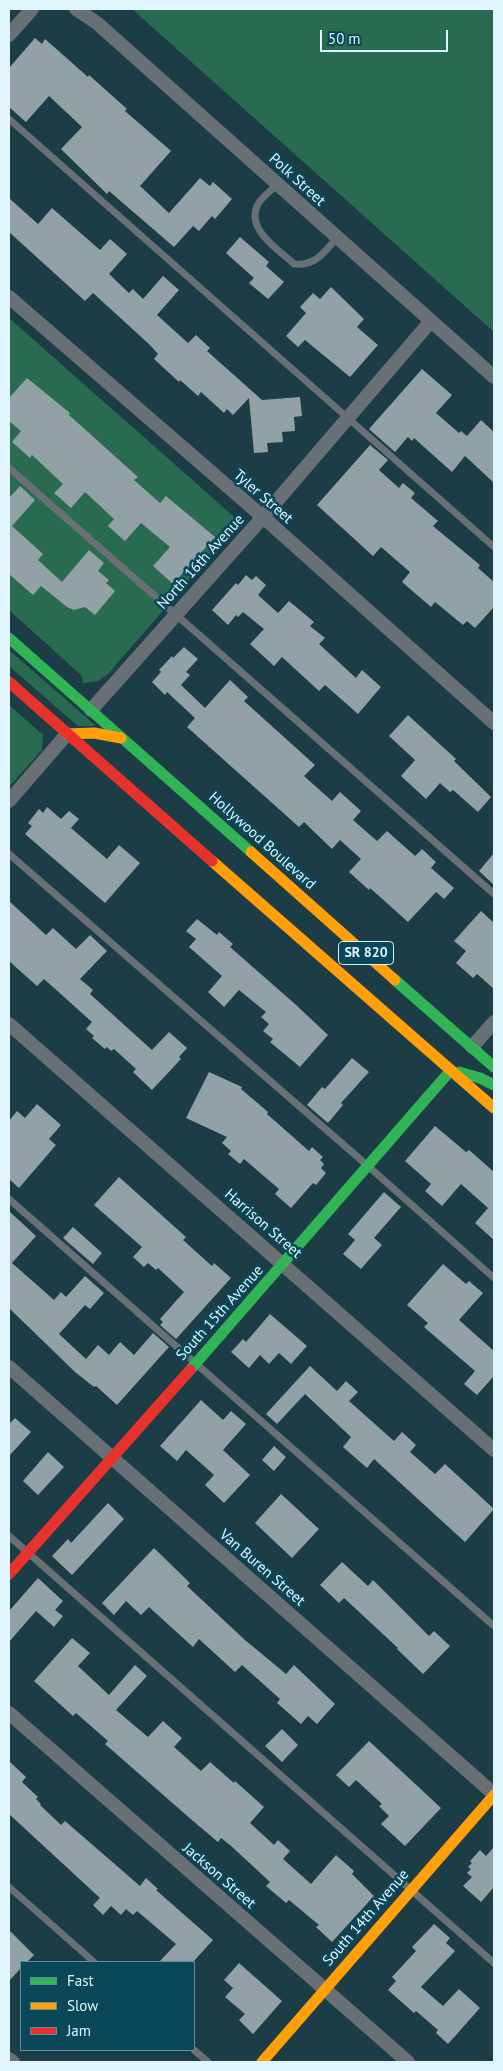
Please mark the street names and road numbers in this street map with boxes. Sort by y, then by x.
street label: Polk Street [265,150,329,210]
street label: Tyler Street [230,466,296,528]
street label: North 16th Avenue [154,511,248,613]
street label: Hollywood Boulevard [205,788,319,894]
road number: SR 820 [338,941,394,964]
street label: Harrison Street [221,1186,305,1262]
street label: South 15th Avenue [173,1262,267,1364]
street label: Van Buren Street [216,1526,308,1610]
street label: Jackson Street [179,1839,259,1913]
street label: South 14th Avenue [319,1866,413,1970]

